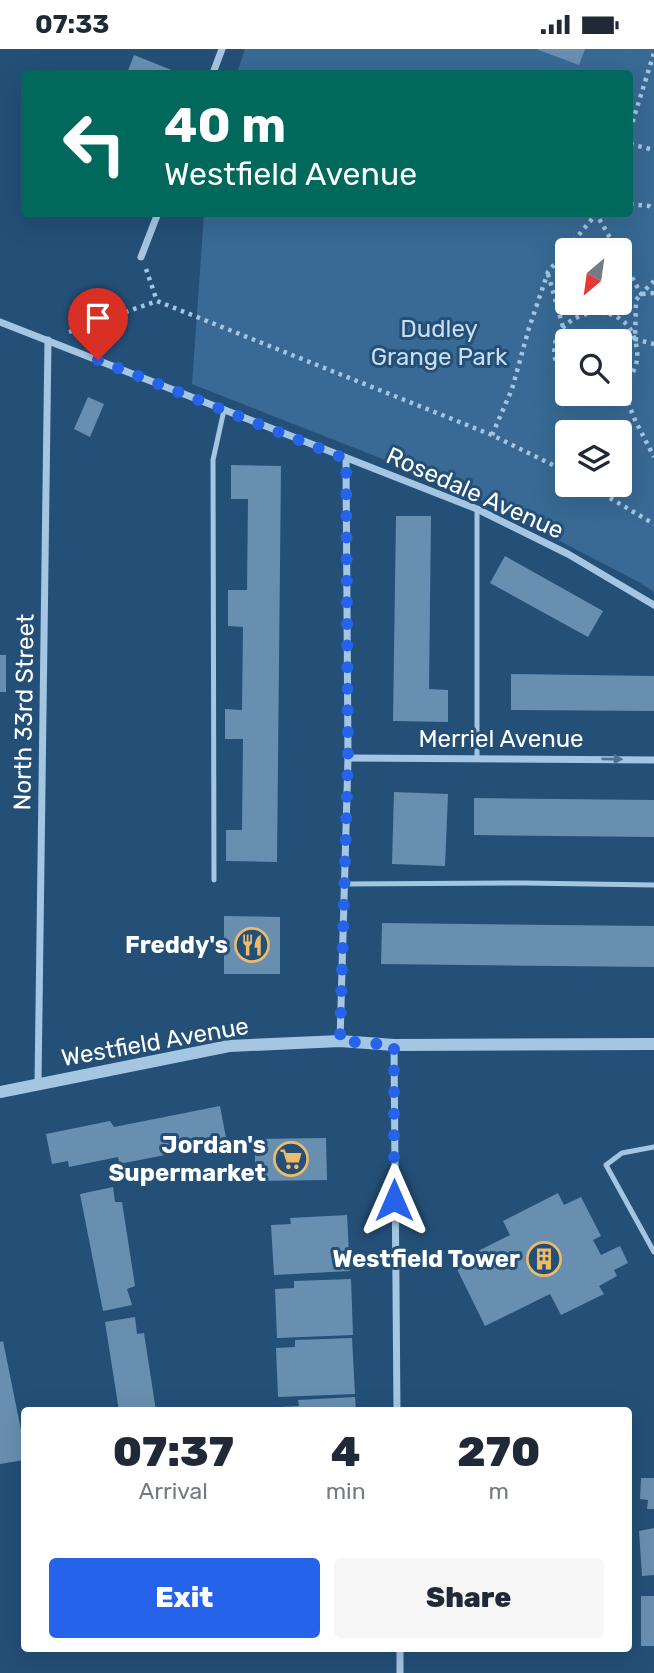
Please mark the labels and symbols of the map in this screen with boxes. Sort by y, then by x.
north arrow [555,238,632,315]
pin [68,288,128,360]
park label: Dudley Grange Park [371,315,508,371]
street label: Rosedale Avenue [382,441,568,545]
street label: North 33rd Street [8,613,40,811]
street label: Merriel Avenue [418,725,584,753]
one-way arrow [601,753,623,765]
restaurant icon: Freddy's [233,926,271,964]
place label: Freddy's [125,931,228,959]
street label: Westfield Avenue [59,1012,251,1072]
place label: Jordan's Supermarket [108,1131,266,1187]
supermarket icon: Jordan's Supermarket [272,1140,310,1178]
position arrow [357,1163,431,1237]
building icon: Westfield Tower [525,1240,563,1278]
place label: Westfield Tower [333,1245,520,1273]

